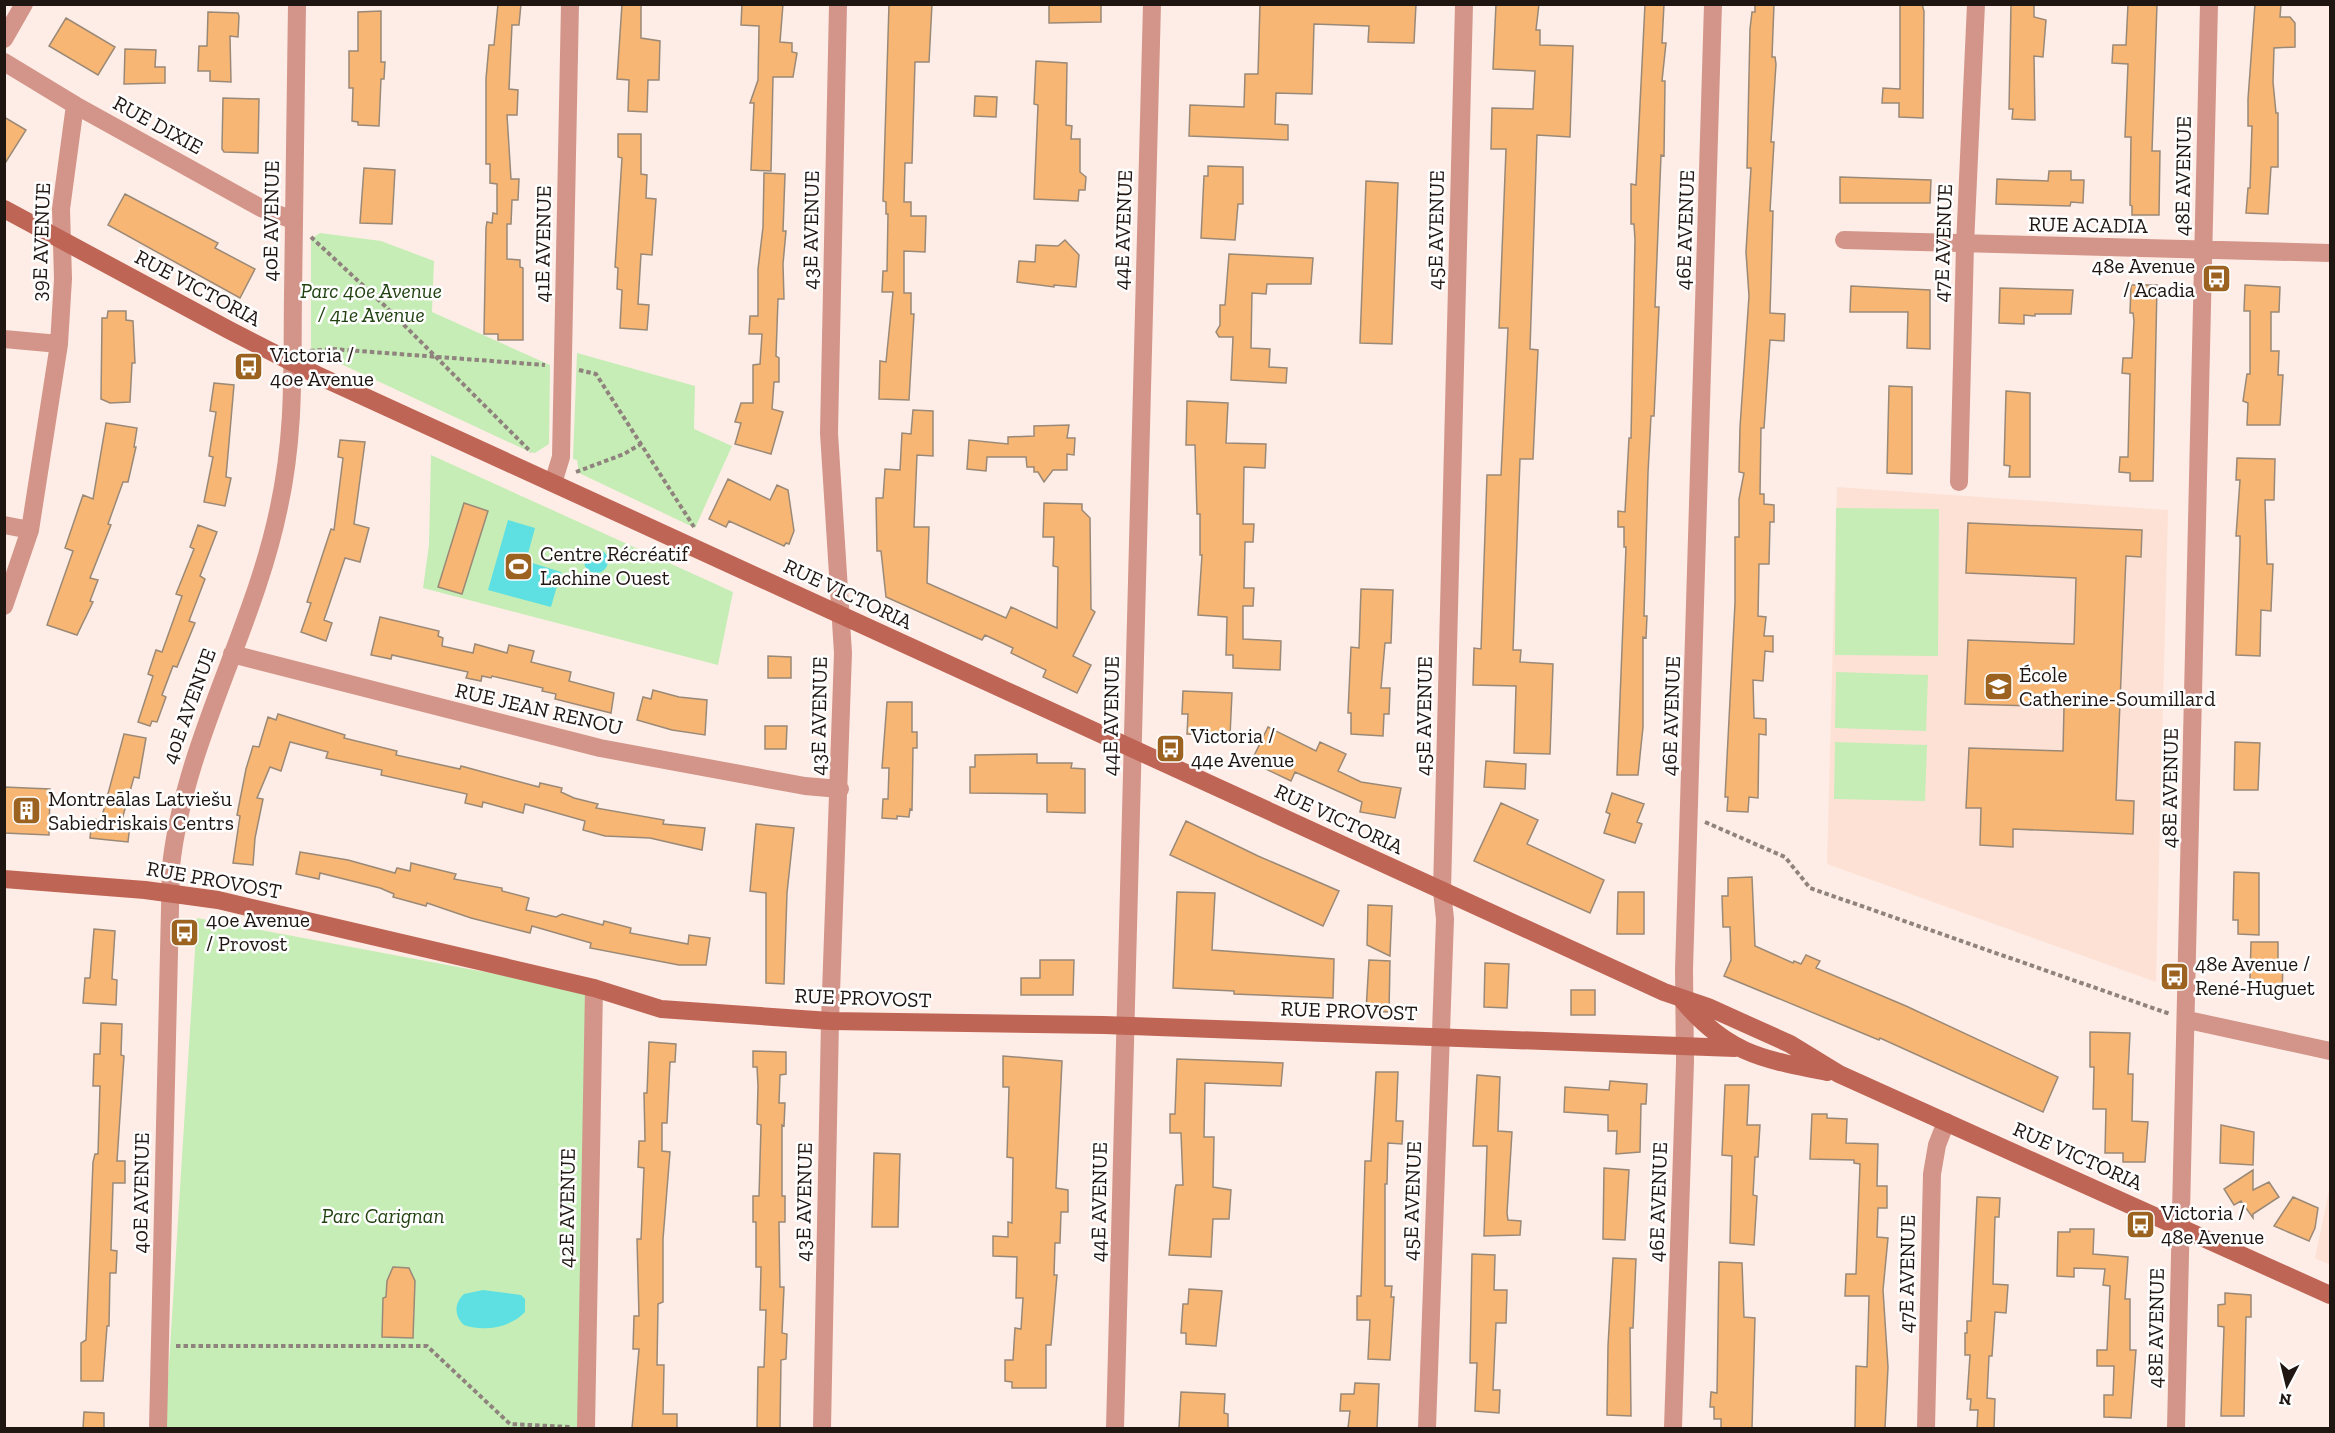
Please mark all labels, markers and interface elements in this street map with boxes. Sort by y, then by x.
street label: RUE DIXIE [109,90,207,159]
street label: 48E AVENUE [2169,116,2196,236]
street label: 40E AVENUE [257,160,284,282]
street label: 44E AVENUE [1108,169,1137,290]
street label: 43E AVENUE [797,170,824,290]
street label: 45E AVENUE [1422,170,1449,290]
street label: 46E AVENUE [1670,170,1699,290]
street label: 39E AVENUE [26,182,55,302]
street label: 47E AVENUE [1928,183,1957,303]
street label: 41E AVENUE [529,185,556,303]
street label: RUE ACADIA [2028,211,2148,238]
street label: RUE VICTORIA [131,244,266,331]
place label: 48e Avenue / Acadia [2092,253,2195,302]
bus stop icon: 48e Avenue / Acadia [2200,262,2232,294]
park label: Parc 40e Avenue / 41e Avenue [300,278,442,327]
place label: Victoria / 40e Avenue [269,342,374,391]
bus stop icon: Victoria / 40e Avenue [233,351,265,383]
place label: Centre Récréatif Lachine Ouest [540,541,689,590]
sports icon: Centre Récréatif Lachine Ouest [503,550,535,582]
street label: RUE VICTORIA [780,553,917,634]
street label: 40E AVENUE [156,645,221,767]
street label: 43E AVENUE [805,656,832,776]
street label: 44E AVENUE [1097,656,1124,776]
street label: 45E AVENUE [1410,656,1437,776]
street label: 46E AVENUE [1656,656,1685,776]
place label: École Catherine-Soumillard [2019,662,2216,711]
school or university icon: École Catherine-Soumillard [1982,671,2014,703]
street label: RUE JEAN RENOU [453,677,625,740]
place label: Victoria / 44e Avenue [1190,723,1294,772]
street label: 48E AVENUE [2156,728,2183,848]
bus stop icon: Victoria / 44e Avenue [1154,732,1186,764]
street label: RUE VICTORIA [1271,778,1408,859]
place label: Montreālas Latviešu Sabiedriskais Centrs [48,786,234,835]
building icon: Montreālas Latviešu Sabiedriskais Centrs [11,795,43,827]
street label: RUE PROVOST [145,855,284,904]
place label: 40e Avenue / Provost [206,907,310,956]
bus stop icon: 40e Avenue / Provost [169,916,201,948]
place label: 48e Avenue / René-Huguet [2195,951,2315,1000]
bus stop icon: 48e Avenue / René-Huguet [2158,960,2190,992]
street label: RUE PROVOST [794,983,932,1012]
street label: RUE PROVOST [1280,996,1418,1025]
street label: RUE VICTORIA [2010,1116,2147,1195]
street label: 40E AVENUE [127,1132,154,1254]
street label: 45E AVENUE [1397,1141,1426,1261]
street label: 43E AVENUE [790,1142,817,1262]
street label: 44E AVENUE [1085,1142,1112,1262]
street label: 46E AVENUE [1643,1142,1672,1262]
street label: 42E AVENUE [553,1148,580,1268]
place label: Victoria / 48e Avenue [2160,1200,2264,1249]
park label: Parc Carignan [322,1203,444,1228]
bus stop icon: Victoria / 48e Avenue [2124,1209,2156,1241]
street label: 47E AVENUE [1893,1215,1920,1333]
street label: 48E AVENUE [2142,1268,2169,1388]
north arrow [2257,1355,2317,1415]
text: N [2278,1389,2292,1410]

